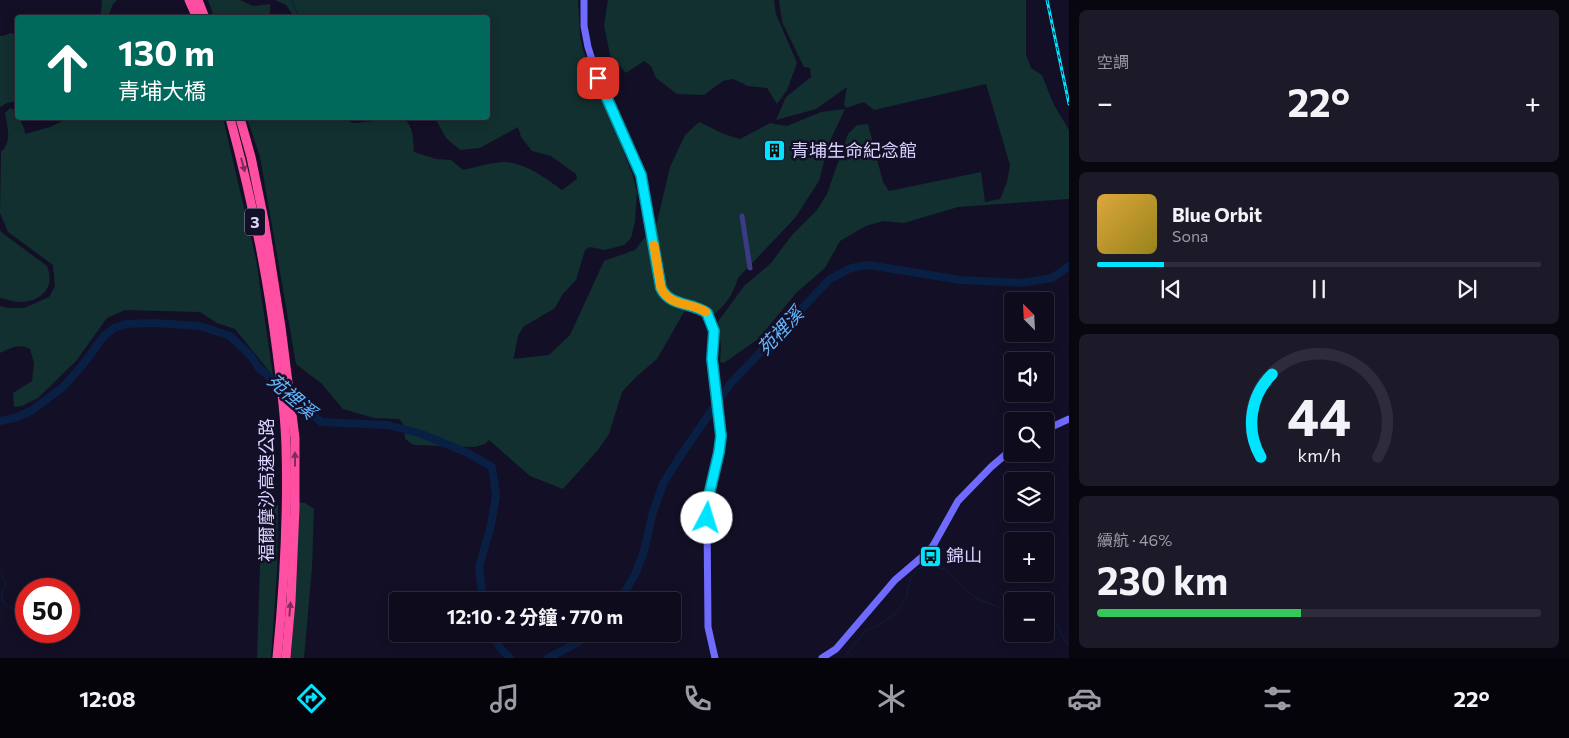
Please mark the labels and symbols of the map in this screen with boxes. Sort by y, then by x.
pin [577,57,619,99]
building icon: 青埔生命紀念館 [763,139,787,163]
place label: 青埔生命紀念館 [791,139,917,161]
one-way arrow [239,157,247,172]
road number: 3 [245,208,265,236]
north arrow [1004,292,1054,342]
water label: 苑裡溪 [752,300,810,359]
water label: 苑裡溪 [263,368,324,425]
street label: 福爾摩沙高速公路 [255,418,277,562]
one-way arrow [291,451,299,467]
position arrow [680,491,732,543]
bus stop icon: 錦山 [918,544,942,568]
place label: 錦山 [946,544,982,566]
speed limit sign: 50 [15,578,80,643]
one-way arrow [287,601,295,617]

